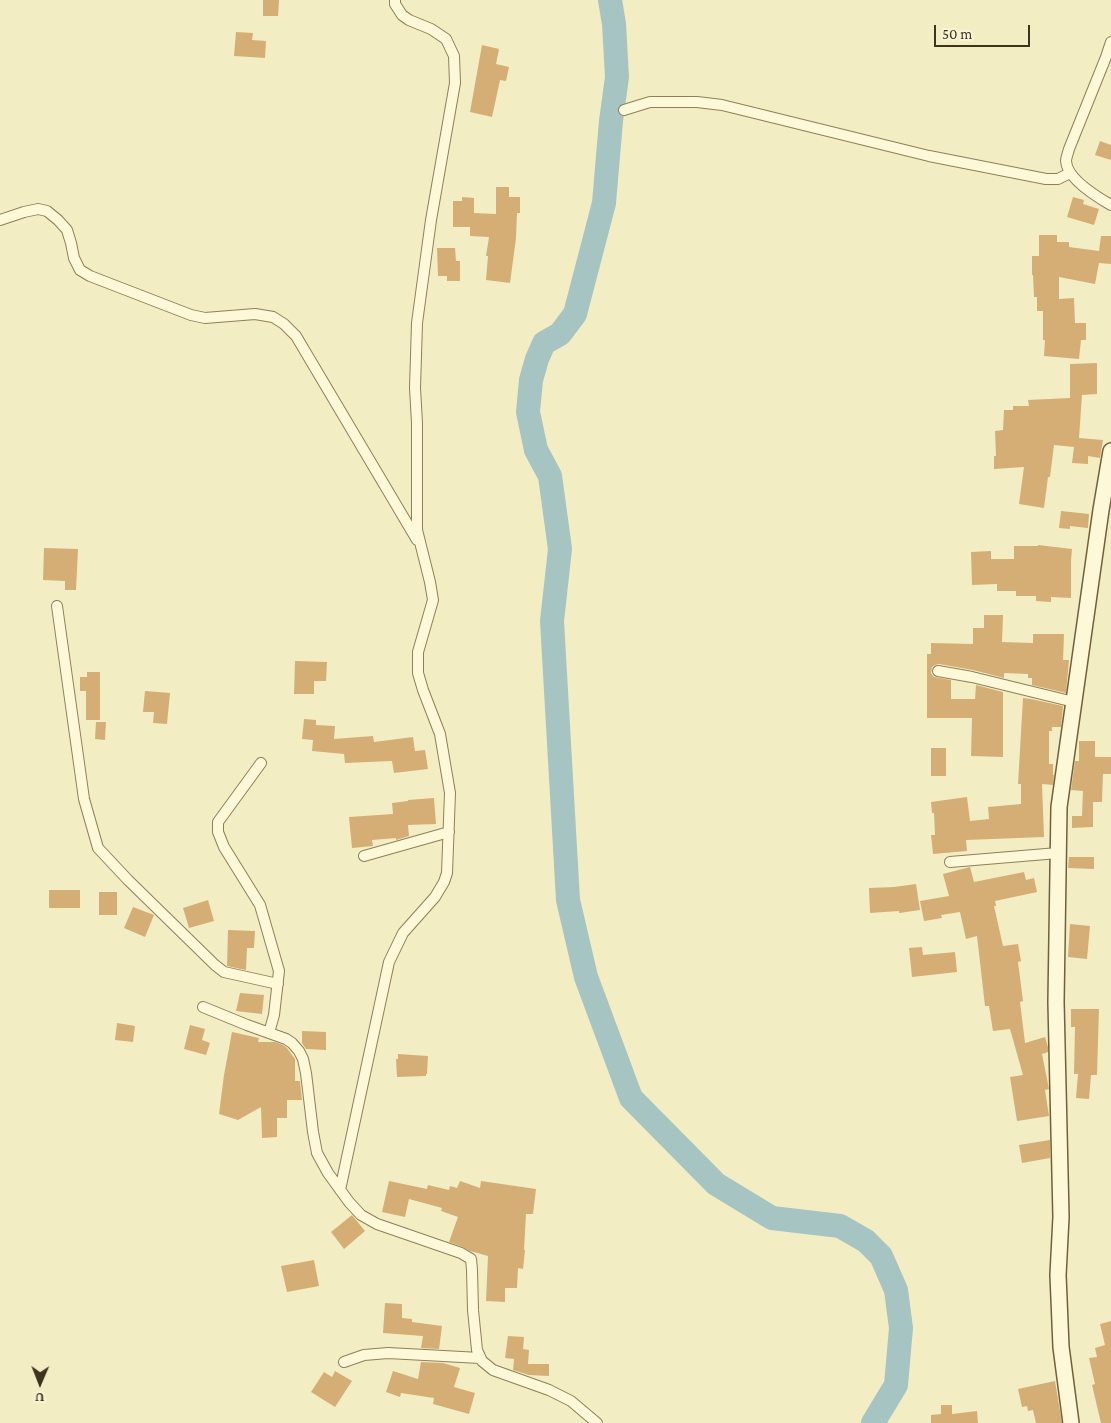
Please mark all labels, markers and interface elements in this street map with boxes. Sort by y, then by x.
scale bar [936,15,1032,47]
text: 50 m [942,26,972,42]
north arrow [15,1358,65,1408]
text: U [35,1390,45,1406]

